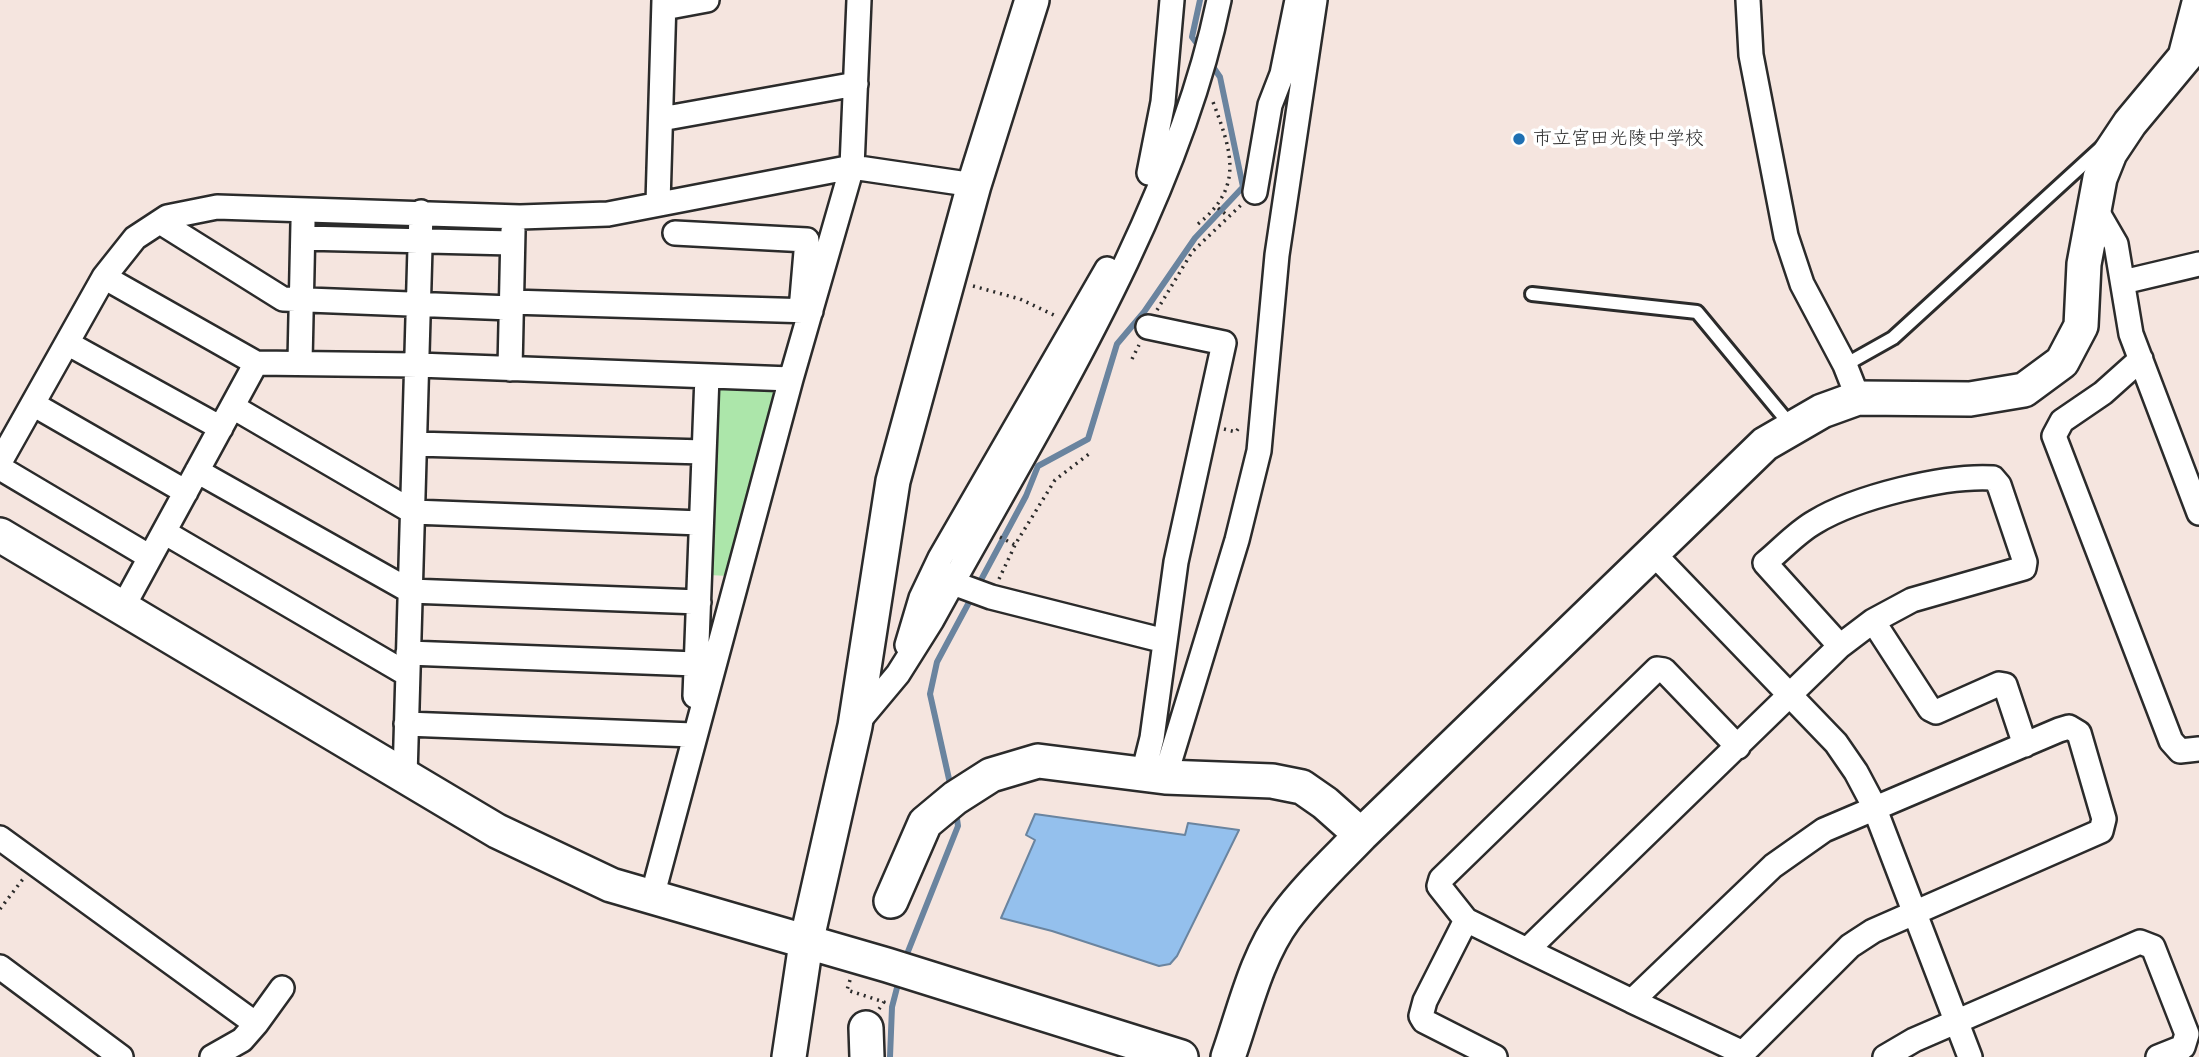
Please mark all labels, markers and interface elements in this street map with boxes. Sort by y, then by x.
place label: 市立宮田光陵中学校 [1533,128,1704,150]
marker: 市立宮田光陵中学校 [1511,131,1527,147]

